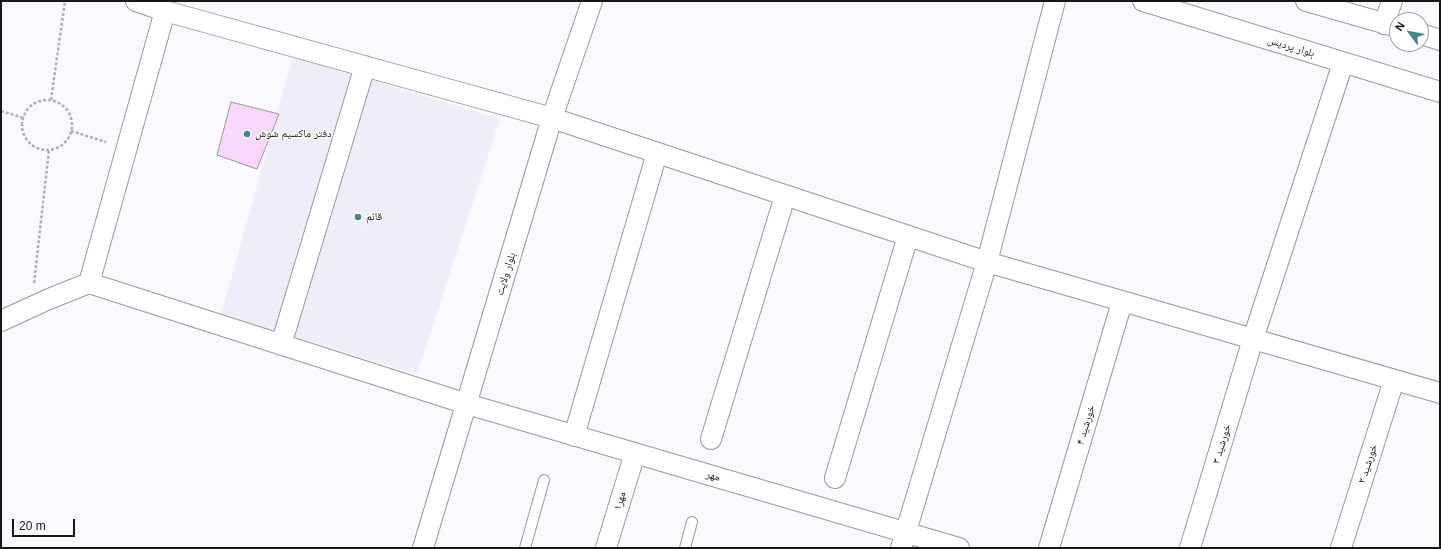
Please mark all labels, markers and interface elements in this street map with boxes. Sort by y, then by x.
north arrow [1389,12,1429,52]
text: N [1392,20,1407,33]
street label: بلوار پردیس [1266,34,1316,60]
place label: دفتر ماکسیم شوش [255,127,332,141]
marker: دفتر ماکسیم شوش [242,129,252,139]
place label: قائم [366,210,382,224]
marker: قائم [353,212,363,222]
street label: بلوار ولایت [493,251,519,297]
street label: خورشید ۴ [1074,404,1098,446]
street label: خورشید ۳ [1210,423,1234,465]
street label: خورشید ۲ [1355,443,1381,485]
street label: مهر [705,468,721,484]
street label: مهر۱ [611,490,629,512]
scale bar [14,511,77,537]
text: 20 m [19,519,46,533]

